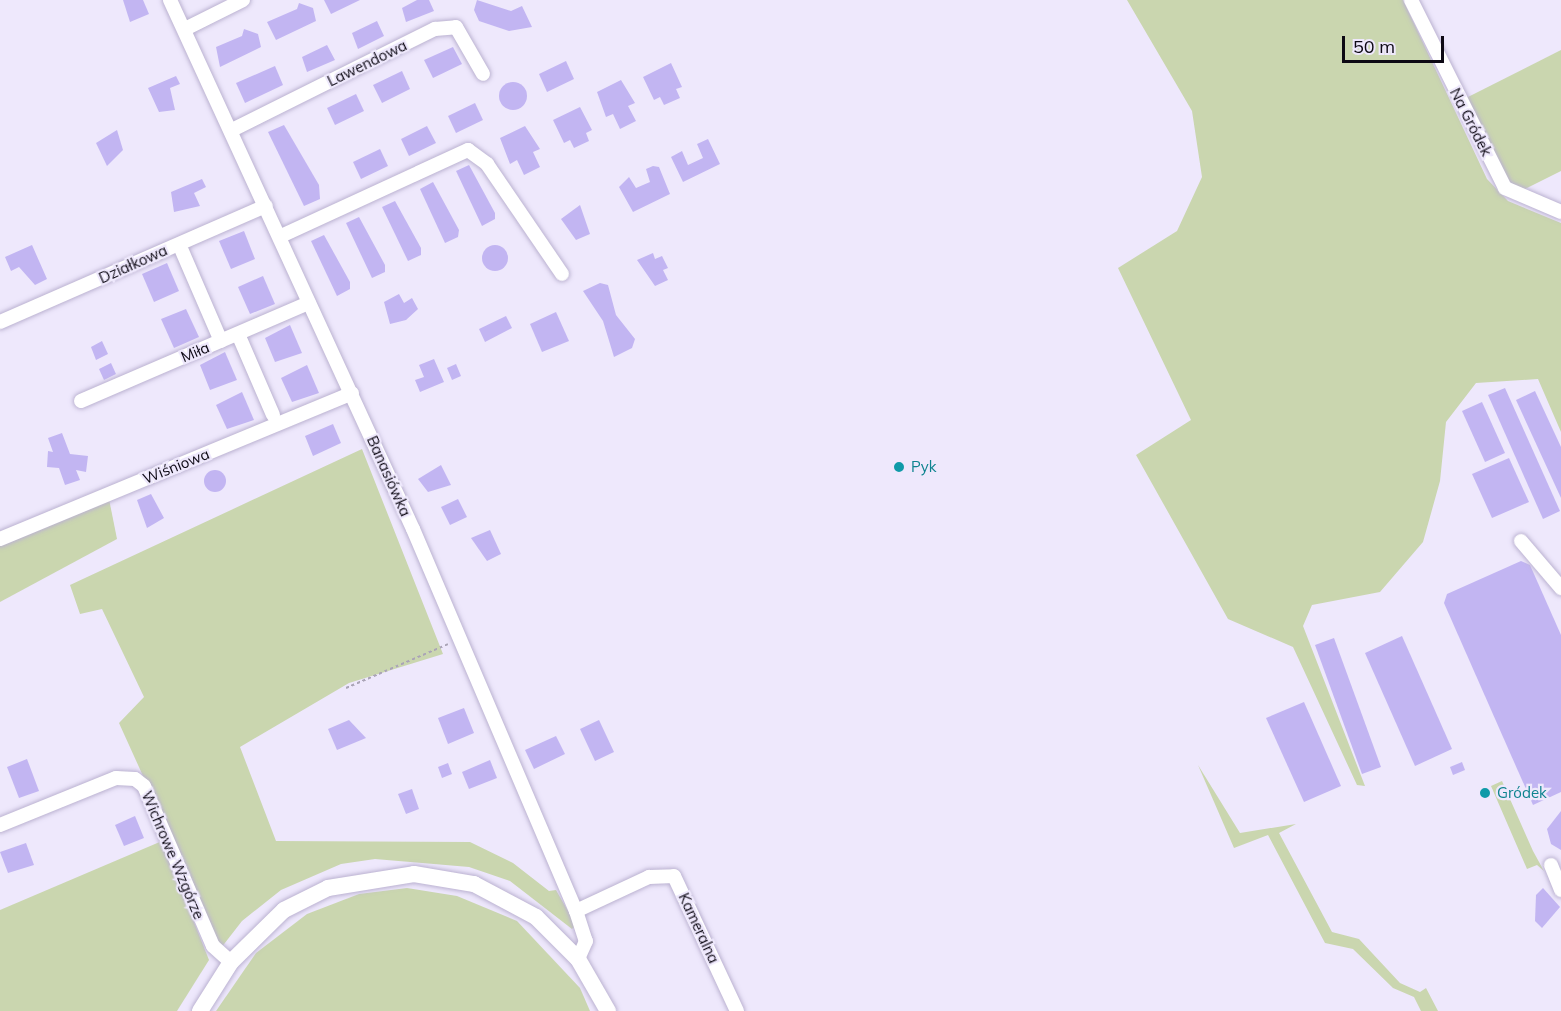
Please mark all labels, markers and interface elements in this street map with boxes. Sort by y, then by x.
scale bar [1345,24,1447,62]
text: 50 m [1353,35,1395,58]
street label: Lawendowa [324,36,410,90]
street label: Na Gródek [1446,85,1496,159]
street label: Działkowa [96,241,170,287]
street label: Miła [178,338,212,366]
street label: Banasiówka [363,433,415,519]
street label: Wiśniowa [140,444,212,488]
place label: Pyk [911,458,936,476]
marker: Pyk [892,460,906,474]
place label: Gródek [1497,784,1547,802]
marker: Gródek [1478,786,1492,800]
street label: Wichrowe Wzgórze [138,788,208,922]
street label: Kameralna [675,890,723,966]

